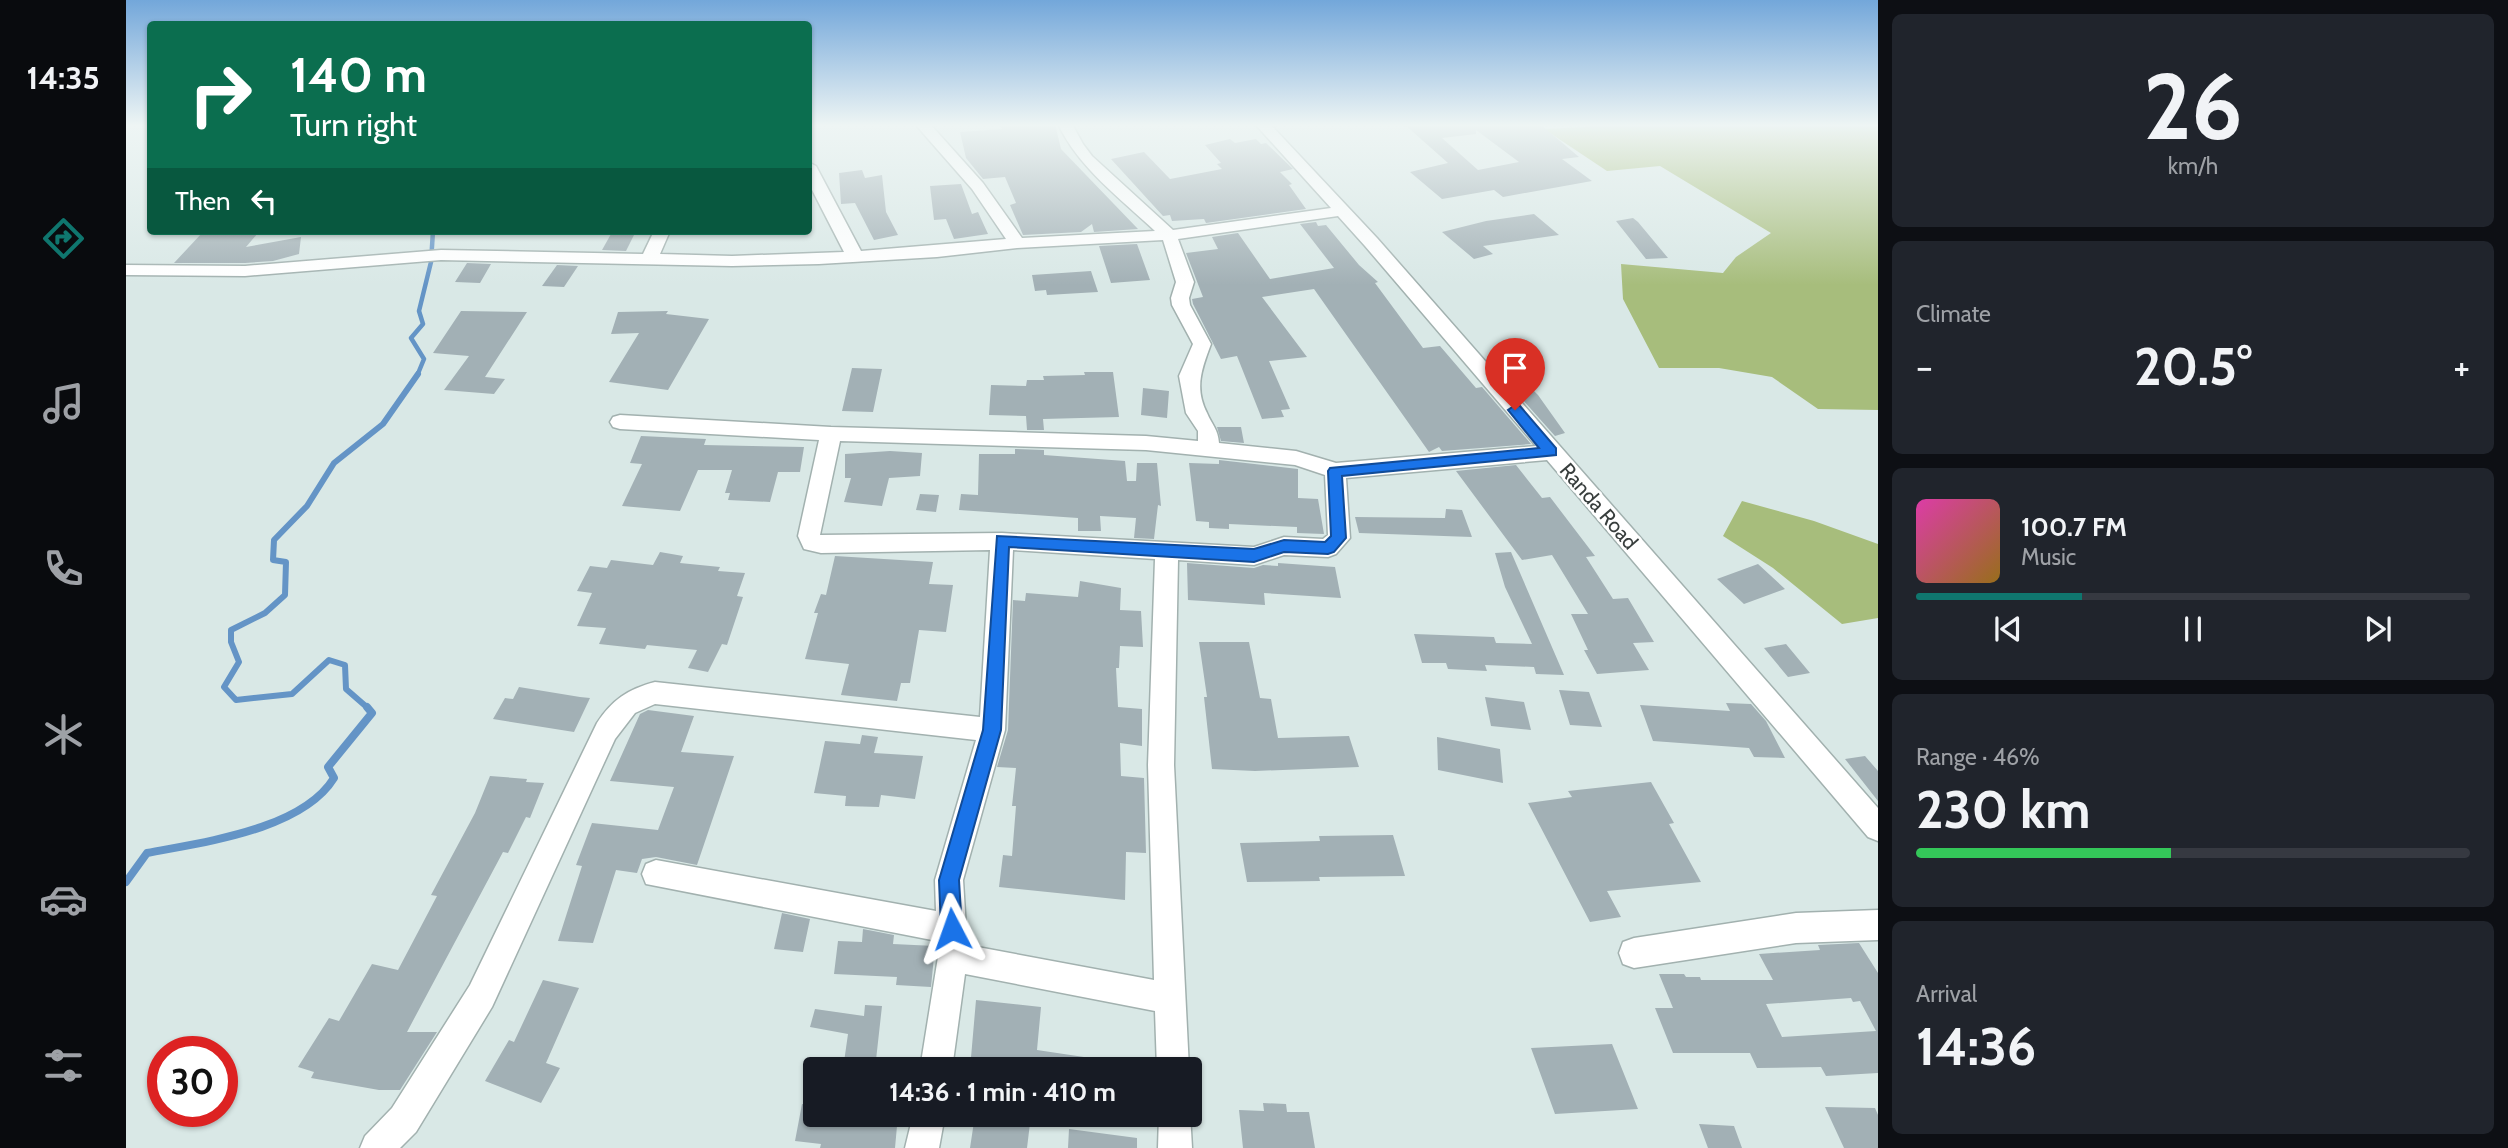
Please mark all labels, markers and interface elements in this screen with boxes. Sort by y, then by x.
text: 140 m [290,45,427,104]
icon: right [175,49,266,140]
text: 26 [2143,51,2243,162]
text: 14:35 [26,58,100,97]
text: Turn right [290,105,417,144]
text: km/h [2168,152,2218,180]
icon: left [245,182,283,220]
text: Then [175,185,231,217]
icon: directions [39,214,88,263]
text: Climate [1916,300,1991,328]
text: 20.5° [2134,335,2252,398]
pin [1485,338,1545,410]
text: − [1916,343,1933,390]
text: + [2453,343,2470,390]
icon: arrive [1496,349,1534,387]
icon: music [39,379,88,428]
street label: Randa Road [1555,458,1643,554]
text: 100.7 FM [2021,511,2127,543]
text: Music [2021,543,2076,571]
icon: phone [39,544,88,593]
icon: previous [1989,610,2027,648]
icon: pause [2174,610,2212,648]
icon: next [2359,610,2397,648]
icon: climate [39,710,88,759]
text: Range · 46% [1916,743,2040,771]
text: 230 km [1916,778,2090,841]
icon: car [39,875,88,924]
position arrow [915,892,989,966]
text: Arrival [1916,980,1977,1008]
text: 14:36 [1916,1015,2036,1078]
speed limit sign: 30 [147,1036,238,1127]
icon: filters [39,1041,88,1090]
text: 14:36 · 1 min · 410 m [889,1076,1116,1108]

